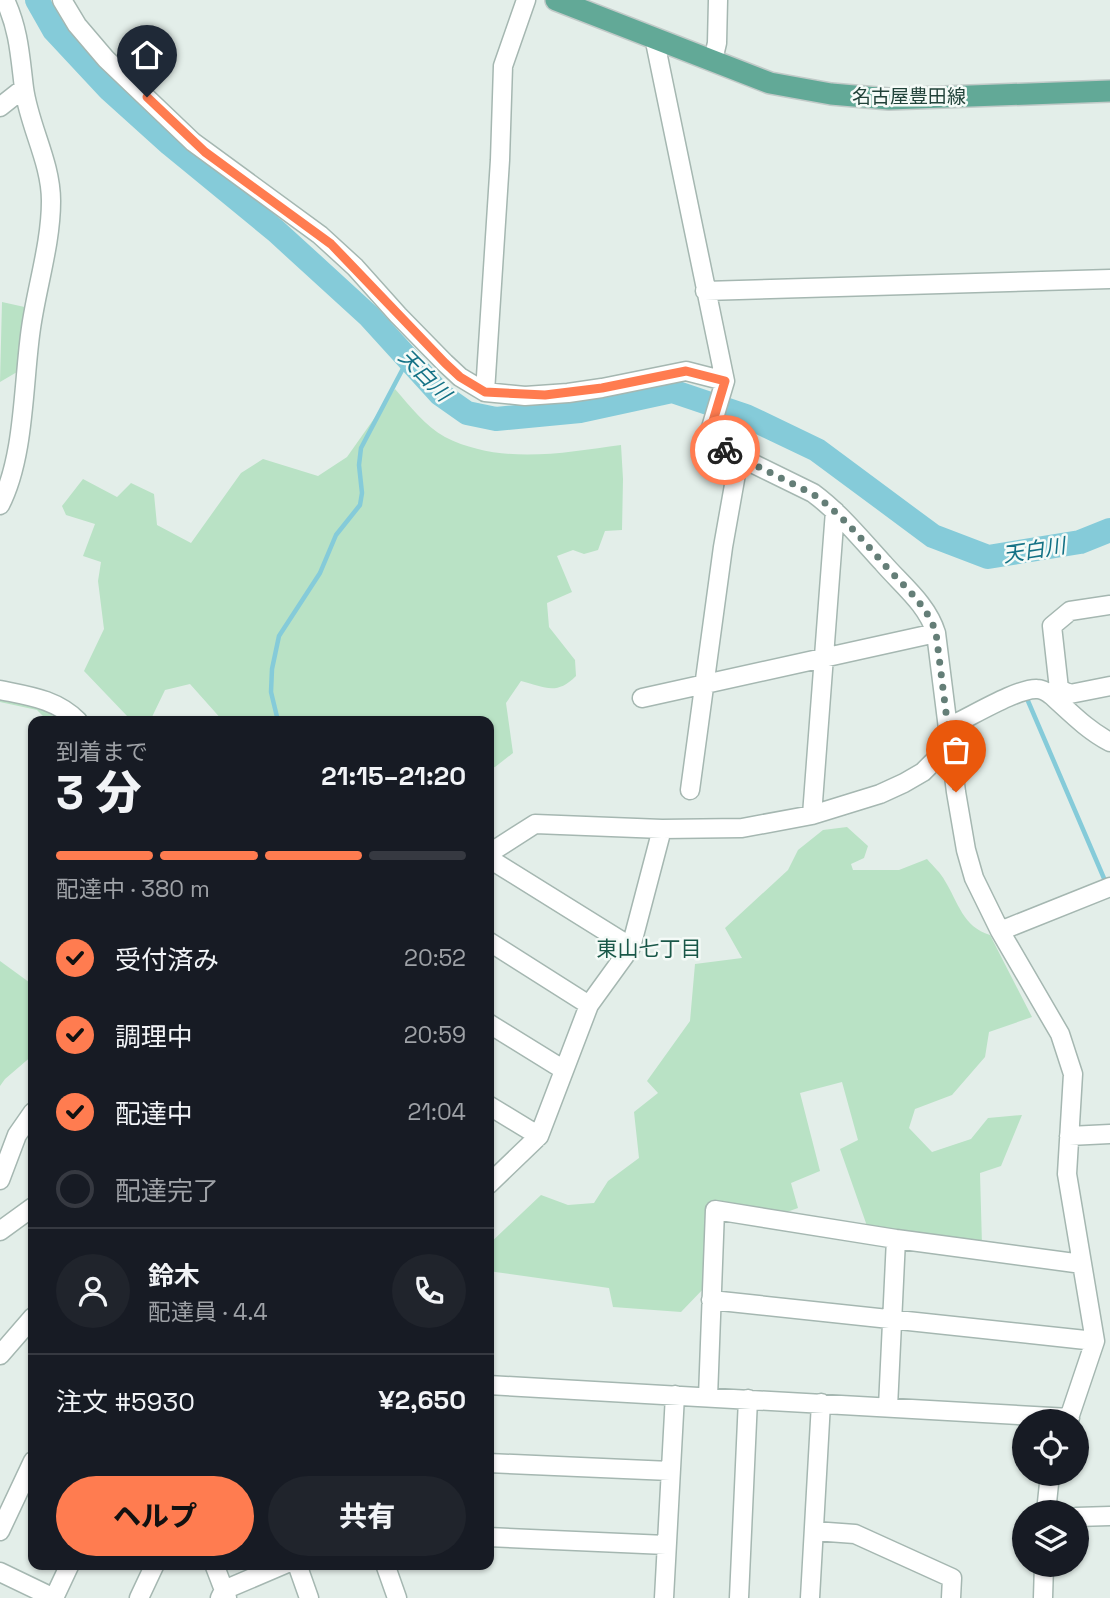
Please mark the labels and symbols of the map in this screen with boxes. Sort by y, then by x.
pin [117,25,177,97]
street label: 名古屋豊田線 [852,84,966,109]
water label: 天白川 [393,343,458,408]
courier [690,415,760,485]
water label: 天白川 [1001,531,1069,568]
pin [926,720,986,792]
district label: 東山七丁目 [597,935,702,962]

